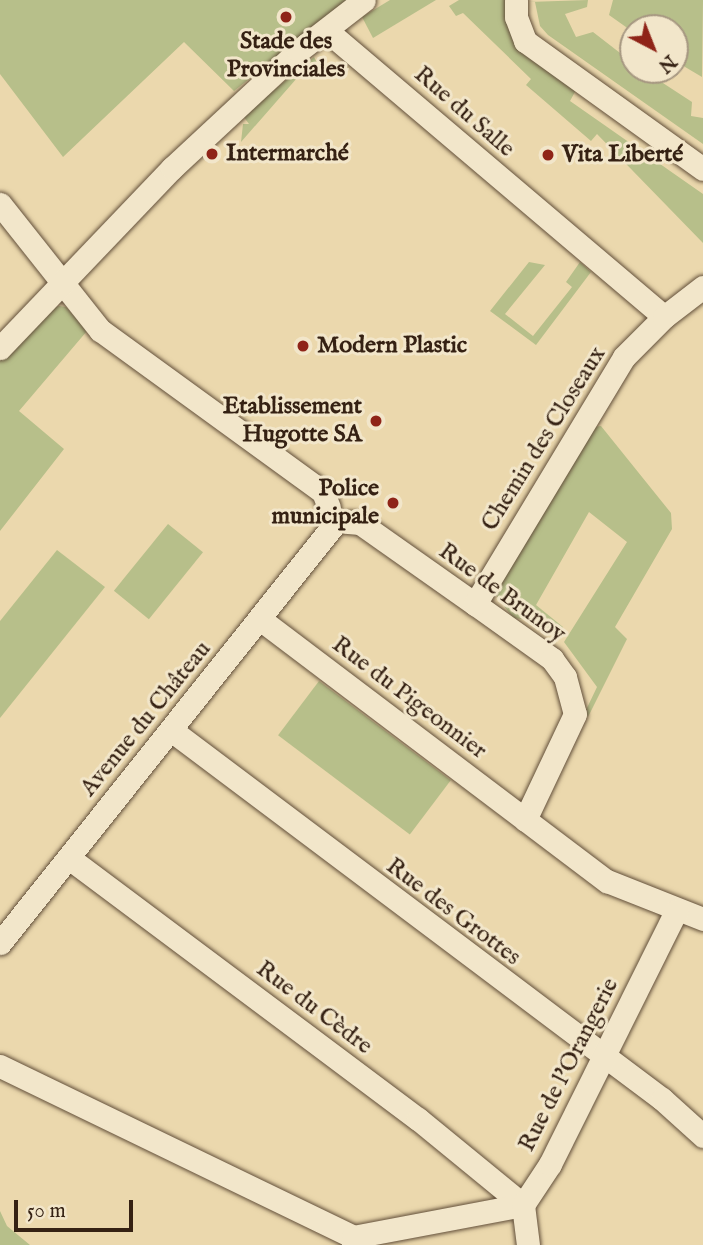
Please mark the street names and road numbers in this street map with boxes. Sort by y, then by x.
street label: Rue du Salle [408,60,520,164]
street label: Chemin des Closeaux [476,342,612,536]
street label: Rue de Brunoy [433,537,571,649]
street label: Rue du Pigeonnier [326,630,492,766]
street label: Avenue du Château [75,636,217,802]
street label: Rue des Grottes [380,852,526,972]
street label: Rue du Cèdre [250,955,378,1061]
street label: Rue de l'Orangerie [513,973,625,1157]

